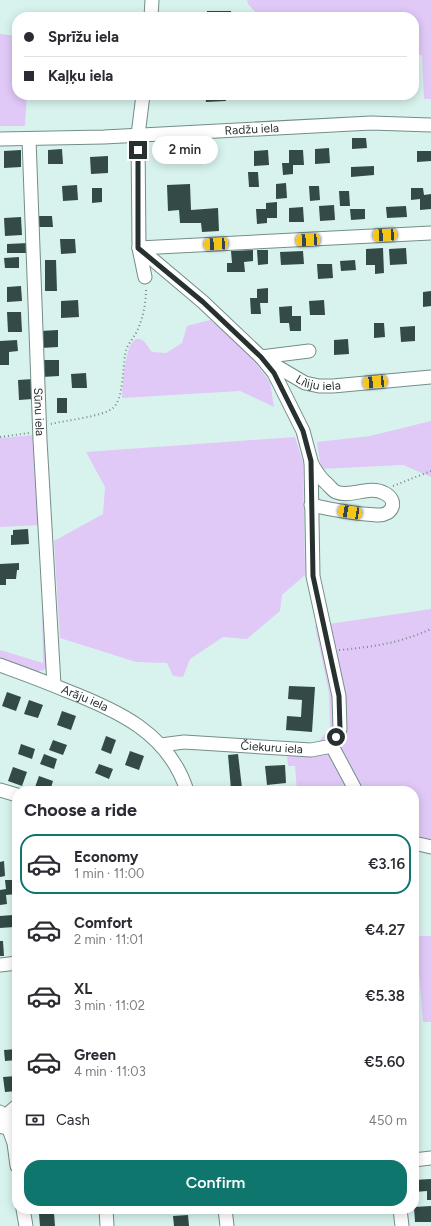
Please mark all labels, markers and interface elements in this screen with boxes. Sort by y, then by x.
text: Sprīžu iela [48,28,119,46]
text: Kaļķu iela [48,67,113,85]
street label: Radžu iela [224,121,279,138]
callout: 2 min [152,136,218,164]
route end [129,141,147,159]
text: 2 min [169,142,201,157]
car [373,228,397,242]
car [296,233,320,247]
car [204,237,228,251]
street label: Liliju iela [293,372,341,393]
car [363,375,387,389]
street label: Sūnu iela [31,387,47,436]
car [337,504,363,520]
street label: Arāju iela [59,682,110,714]
route start [327,728,345,746]
street label: Čiekuru iela [240,739,303,756]
text: Choose a ride [24,799,137,821]
icon: car [26,846,62,882]
text: Economy [74,848,139,866]
text: €3.16 [368,855,405,873]
text: 1 min · 11:00 [74,866,144,881]
icon: car [26,912,62,948]
text: Comfort [74,914,133,932]
text: €4.27 [365,921,405,939]
text: 2 min · 11:01 [74,932,143,947]
icon: car [26,978,62,1014]
text: XL [74,980,92,998]
text: €5.38 [365,987,405,1005]
text: 3 min · 11:02 [74,998,145,1013]
icon: car [26,1044,62,1080]
text: Green [74,1046,116,1064]
text: €5.60 [364,1053,405,1071]
text: 4 min · 11:03 [74,1064,146,1079]
icon: cash [24,1109,46,1131]
text: Cash [56,1111,90,1129]
text: 450 m [369,1113,407,1128]
button: Confirm [24,1160,407,1206]

